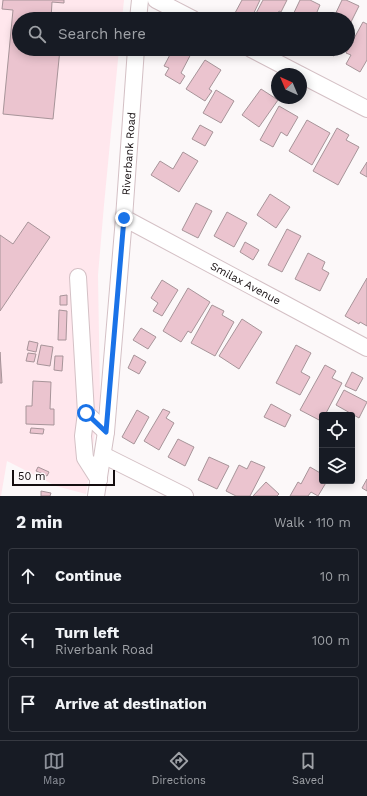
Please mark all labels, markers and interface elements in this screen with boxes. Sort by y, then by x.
search box [12,12,355,56]
icon: search [26,23,48,45]
text: Search here [58,25,146,43]
north arrow [271,68,307,104]
street label: Riverbank Road [120,112,139,196]
route end [115,209,133,227]
street label: Smilax Avenue [208,259,283,308]
route start [77,404,95,422]
map controls [319,412,355,484]
button: locate [319,412,355,448]
button: layers [319,448,355,484]
scale bar [12,468,115,487]
text: 50 m [18,470,45,483]
text: 2 min [16,512,62,532]
text: Walk · 110 m [274,515,351,530]
icon: ahead [17,565,39,587]
text: Continue [55,567,122,585]
text: 10 m [320,569,350,584]
text: Turn left [55,624,119,642]
icon: left [17,629,39,651]
text: 100 m [312,633,350,648]
text: Riverbank Road [55,642,153,657]
icon: arrive [17,693,39,715]
text: Arrive at destination [55,695,207,713]
tab: Map [43,750,65,787]
tab: Directions [152,750,206,787]
tab: Saved [292,750,324,787]

